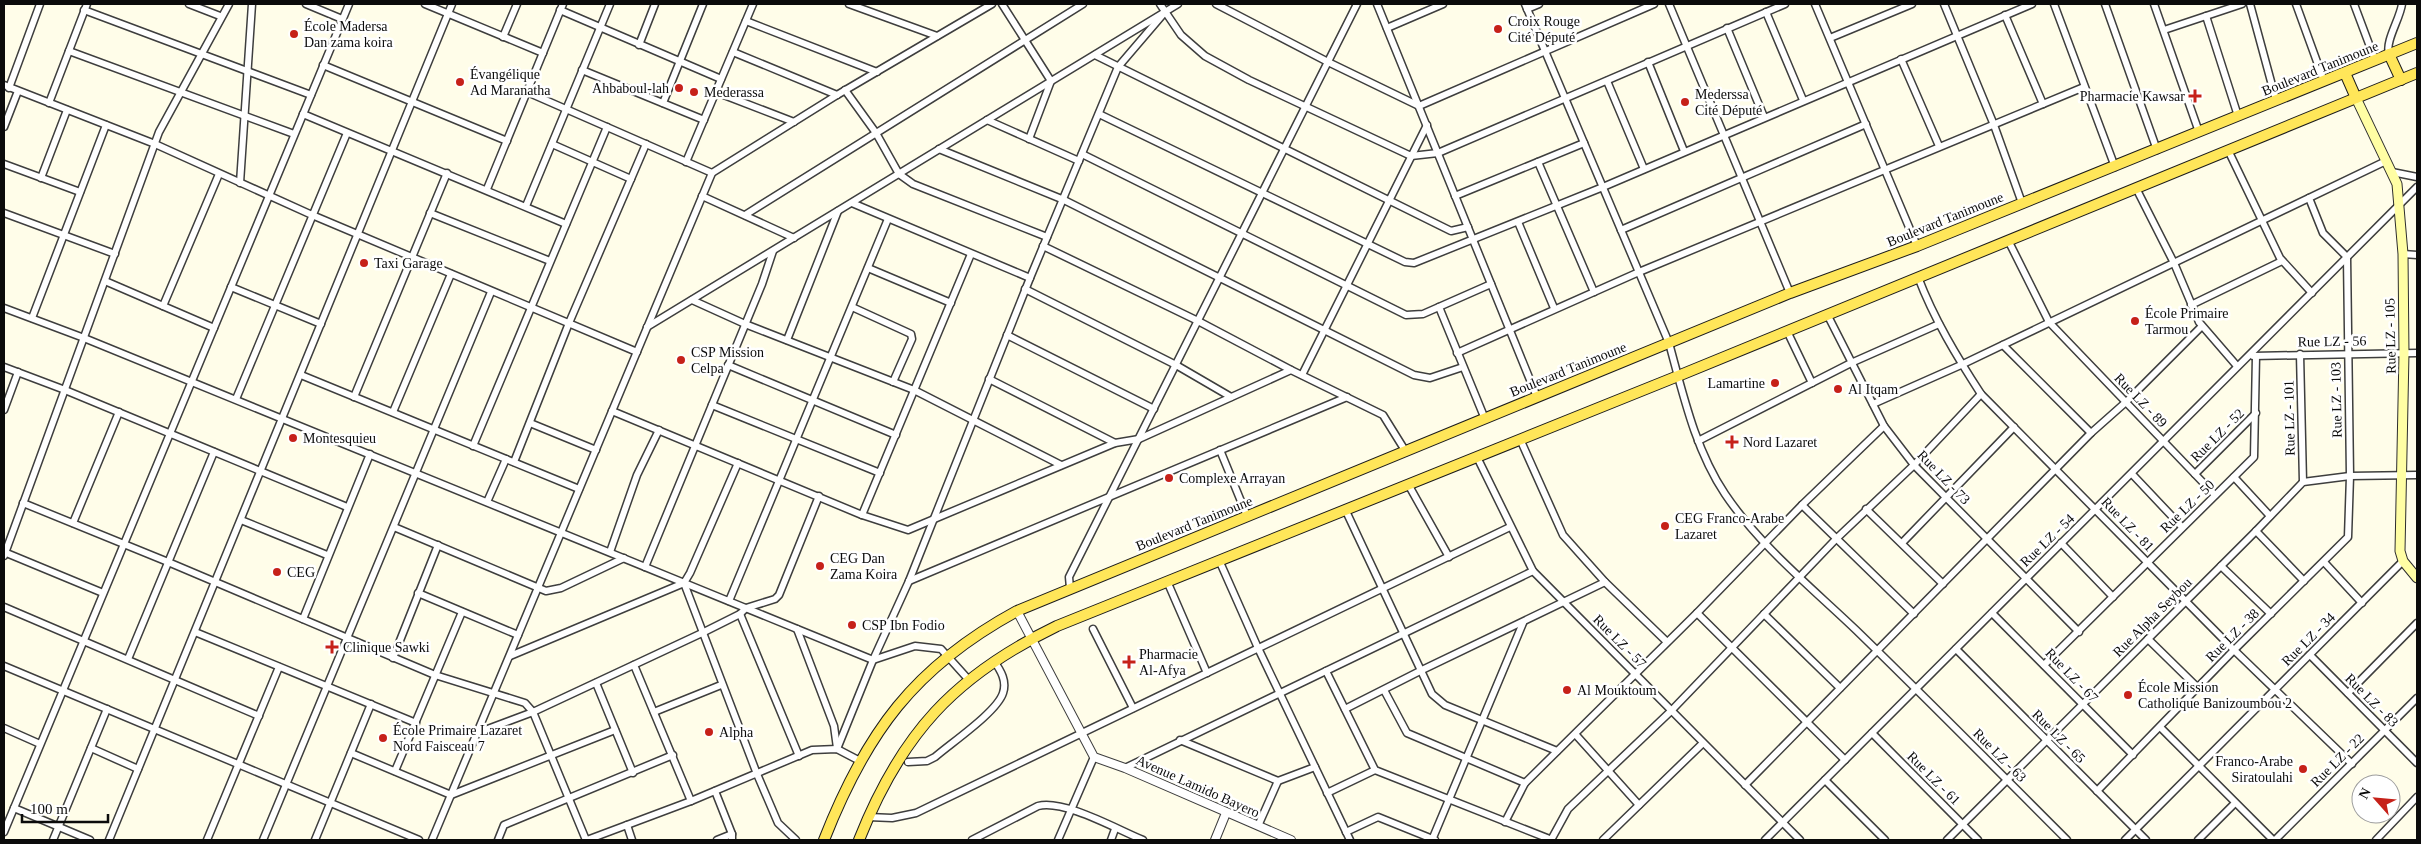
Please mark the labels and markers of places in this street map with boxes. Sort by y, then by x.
place label: Croix Rouge Cité Député [1508,14,1580,45]
place label: École Madersa Dan zama koira [304,18,393,50]
marker: Croix Rouge Cité Député [1492,23,1504,35]
marker: École Madersa Dan zama koira [288,28,300,40]
place label: Évangélique Ad Maranatha [470,66,551,98]
marker: Évangélique Ad Maranatha [454,76,466,88]
place label: Ahbaboul-lah [592,81,669,96]
marker: Ahbaboul-lah [673,82,685,94]
place label: Mederassa [704,85,765,100]
marker: Mederassa [688,86,700,98]
place label: Mederssa Cité Député [1695,87,1762,118]
place label: Pharmacie Kawsar [2080,89,2185,104]
marker: Pharmacie Kawsar [2189,90,2201,102]
marker: Mederssa Cité Député [1679,96,1691,108]
place label: Taxi Garage [374,256,443,271]
marker: Taxi Garage [358,257,370,269]
place label: École Primaire Tarmou [2145,305,2229,337]
marker: École Primaire Tarmou [2129,315,2141,327]
place label: CSP Mission Celpa [691,345,764,376]
marker: CSP Mission Celpa [675,354,687,366]
place label: Lamartine [1707,376,1765,391]
marker: Lamartine [1769,377,1781,389]
place label: Al Itqam [1848,382,1898,397]
marker: Al Itqam [1832,383,1844,395]
place label: Montesquieu [303,431,376,446]
marker: Montesquieu [287,432,299,444]
marker: Nord Lazaret [1725,435,1739,449]
place label: Nord Lazaret [1743,435,1817,450]
place label: Complexe Arrayan [1179,471,1285,486]
marker: Complexe Arrayan [1163,472,1175,484]
place label: CEG Franco-Arabe Lazaret [1675,511,1784,542]
marker: CEG Franco-Arabe Lazaret [1659,520,1671,532]
place label: CEG Dan Zama Koira [830,551,898,582]
marker: CEG Dan Zama Koira [814,560,826,572]
place label: CEG [287,565,315,580]
marker: CEG [271,566,283,578]
place label: CSP Ibn Fodio [862,618,945,633]
marker: CSP Ibn Fodio [846,619,858,631]
marker: Clinique Sawki [325,640,339,654]
place label: Clinique Sawki [343,640,430,655]
place label: Pharmacie Al-Afya [1139,647,1198,678]
marker: Pharmacie Al-Afya [1123,656,1135,668]
place label: École Mission Catholique Banizoumbou 2 [2138,679,2292,711]
place label: Al Mouktoum [1577,683,1657,698]
marker: Al Mouktoum [1561,684,1573,696]
marker: École Mission Catholique Banizoumbou 2 [2122,689,2134,701]
place label: École Primaire Lazaret Nord Faisceau 7 [393,722,522,754]
place label: Alpha [719,725,754,740]
marker: Alpha [703,726,715,738]
marker: École Primaire Lazaret Nord Faisceau 7 [377,732,389,744]
place label: Franco-Arabe Siratoulahi [2215,754,2293,785]
marker: Franco-Arabe Siratoulahi [2297,763,2309,775]

